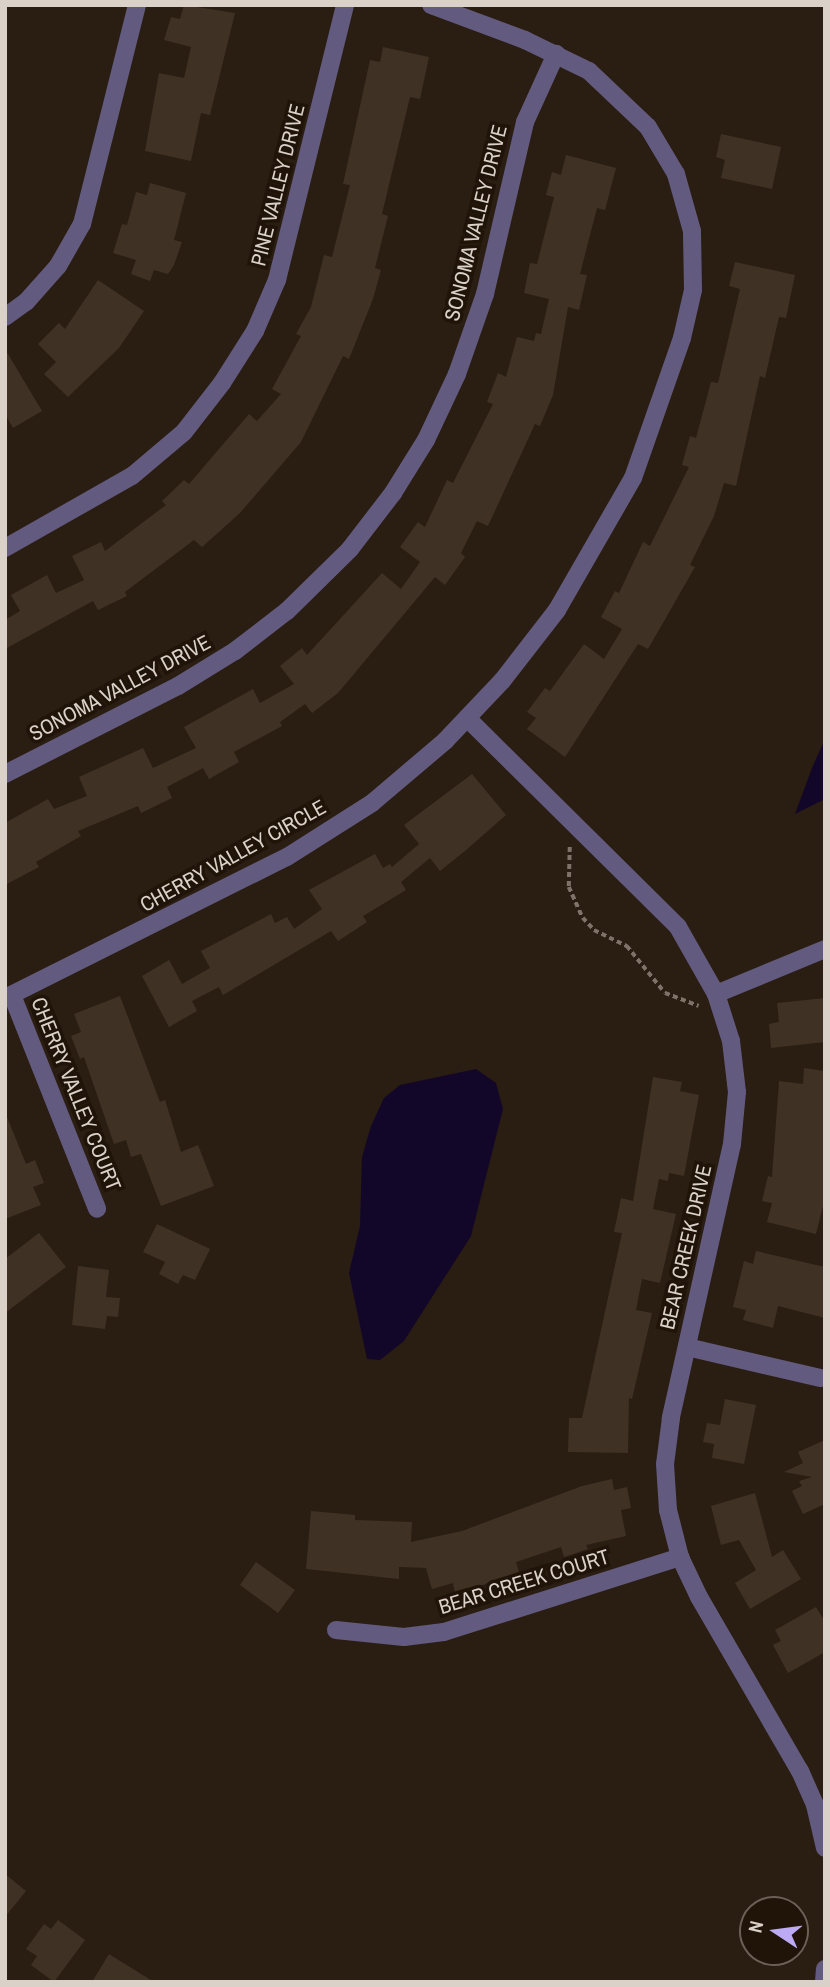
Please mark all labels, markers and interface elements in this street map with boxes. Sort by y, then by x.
street label: PINE VALLEY DRIVE [246,101,310,269]
street label: SONOMA VALLEY DRIVE [439,122,513,324]
street label: SONOMA VALLEY DRIVE [25,629,215,747]
street label: CHERRY VALLEY CIRCLE [136,794,330,918]
street label: CHERRY VALLEY COURT [26,993,126,1195]
street label: BEAR CREEK DRIVE [655,1162,717,1332]
street label: BEAR CREEK COURT [436,1544,612,1620]
north arrow [739,1896,809,1966]
text: N [742,1918,769,1935]

